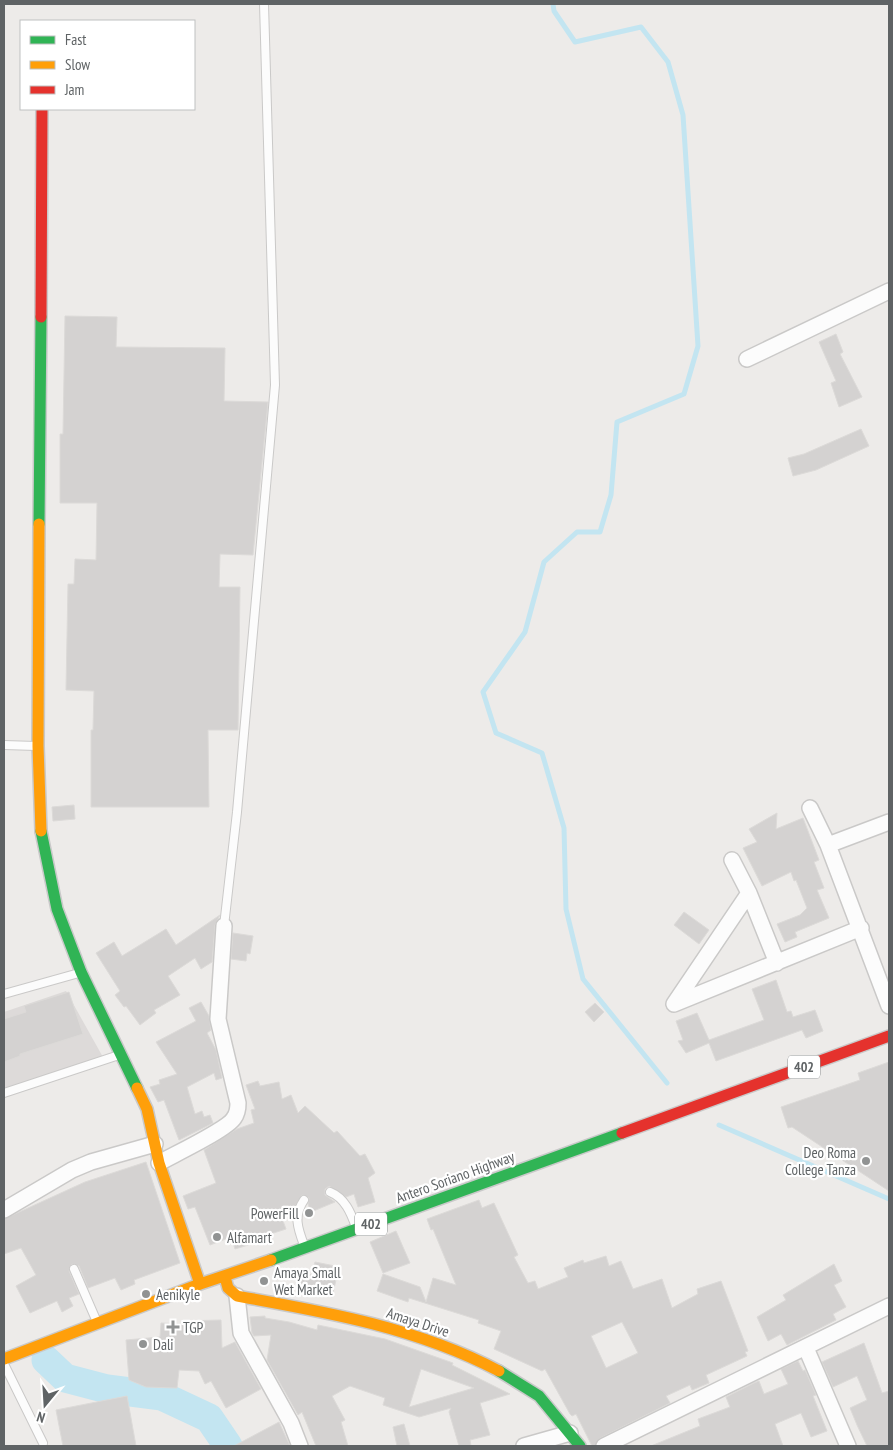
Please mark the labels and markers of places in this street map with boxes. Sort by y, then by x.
place label: Deo Roma College Tanza [785,1143,856,1179]
marker: Deo Roma College Tanza [860,1155,872,1167]
place label: PowerFill [251,1204,299,1223]
marker: PowerFill [303,1207,315,1219]
place label: Alfamart [227,1228,272,1247]
marker: Alfamart [211,1231,223,1243]
place label: Amaya Small Wet Market [274,1263,341,1299]
marker: Amaya Small Wet Market [258,1275,270,1287]
place label: Aenikyle [156,1285,200,1304]
marker: Aenikyle [140,1288,152,1300]
place label: TGP [183,1318,204,1337]
marker: TGP [167,1321,179,1333]
place label: Dali [153,1335,174,1354]
marker: Dali [137,1338,149,1350]

